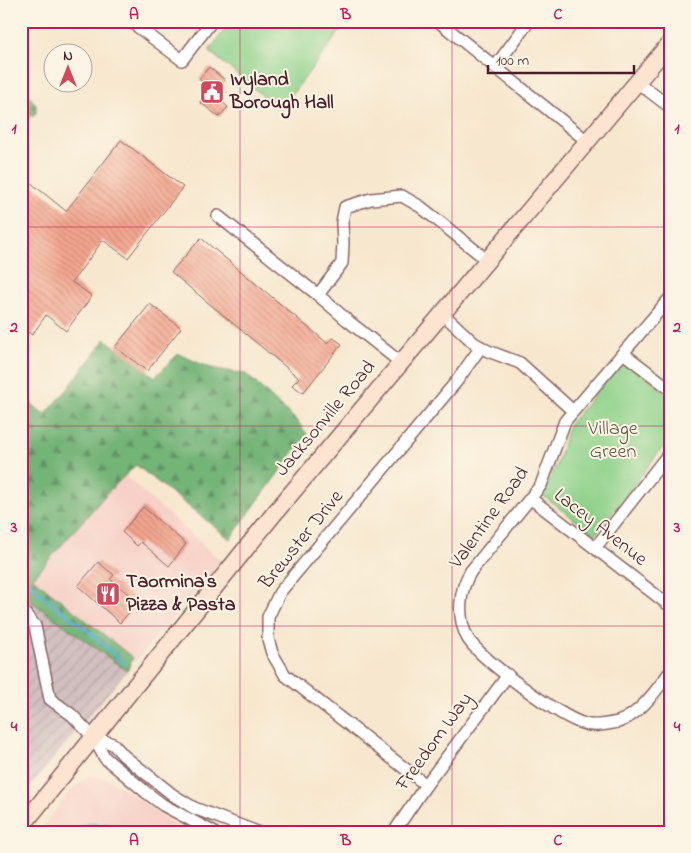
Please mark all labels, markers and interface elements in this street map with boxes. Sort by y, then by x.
text: A [129,3,139,27]
text: B [340,3,352,27]
text: C [554,3,563,27]
north arrow [42,42,92,92]
scale bar [488,42,635,74]
text: N [63,46,73,67]
text: 100 m [496,50,529,72]
place label: Ivyland Borough Hall [229,66,334,119]
public building icon: Ivyland Borough Hall [199,79,225,105]
text: 1 [11,117,17,141]
text: 1 [674,117,680,141]
text: 2 [9,316,18,340]
text: 2 [672,316,681,340]
street label: Jacksonville Road [269,354,383,484]
park label: Village Green [587,415,638,467]
street label: Valentine Road [442,461,537,576]
street label: Lacey Avenue [547,482,653,574]
street label: Brewster Drive [252,484,351,597]
text: 3 [10,516,18,540]
text: 3 [673,516,681,540]
place label: Taormina's Pizza & Pasta [126,568,236,620]
restaurant icon: Taormina's Pizza & Pasta [95,581,121,607]
street label: Freedom Way [389,687,481,798]
text: 4 [10,715,18,739]
text: 4 [673,715,681,739]
text: A [129,829,139,853]
text: B [340,829,352,853]
text: C [554,829,563,853]

